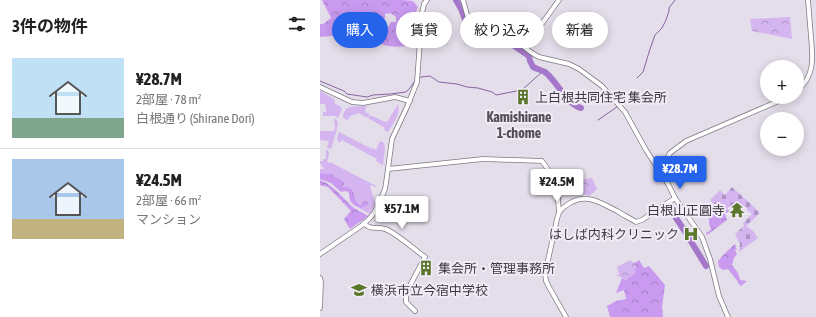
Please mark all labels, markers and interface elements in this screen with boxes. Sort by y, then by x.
chip: 購入 [332,12,388,48]
chip: 賃貸 [396,12,452,48]
chip: 絞り込み [460,12,544,48]
chip: 新着 [552,12,608,48]
icon: filters [286,13,308,35]
text: 3件の物件 [12,16,88,36]
map controls [760,60,804,156]
button: + [760,60,804,104]
text: ¥28.7M [136,69,182,89]
icon: home [44,74,92,122]
building icon: 上白根共同住宅 集会所 [514,88,532,106]
place label: 上白根共同住宅 集会所 [535,90,667,105]
text: 2部屋 · 78 m² [136,92,201,107]
district label: Kamishirane 1-chome [487,109,551,141]
text: 白根通り (Shirane Dori) [136,111,255,126]
button: − [760,112,804,156]
pin: ¥28.7M [647,156,713,190]
text: ¥28.7M [662,161,698,176]
pin: ¥24.5M [524,169,590,203]
text: ¥24.5M [136,170,182,190]
text: ¥24.5M [539,174,575,189]
icon: home [44,175,92,223]
text: 2部屋 · 66 m² [136,193,201,208]
pin: ¥57.1M [369,196,435,230]
text: ¥57.1M [384,201,420,216]
temple icon: 白根山正圓寺 [728,201,746,219]
place label: 白根山正圓寺 [647,203,725,218]
text: マンション [136,212,201,227]
hospital icon: はしば内科クリニック [682,225,700,243]
place label: はしば内科クリニック [549,227,679,242]
building icon: 集会所・管理事務所 [417,259,435,277]
place label: 集会所・管理事務所 [438,261,555,276]
school or university icon: 横浜市立今宿中学校 [350,281,368,299]
place label: 横浜市立今宿中学校 [371,283,488,298]

